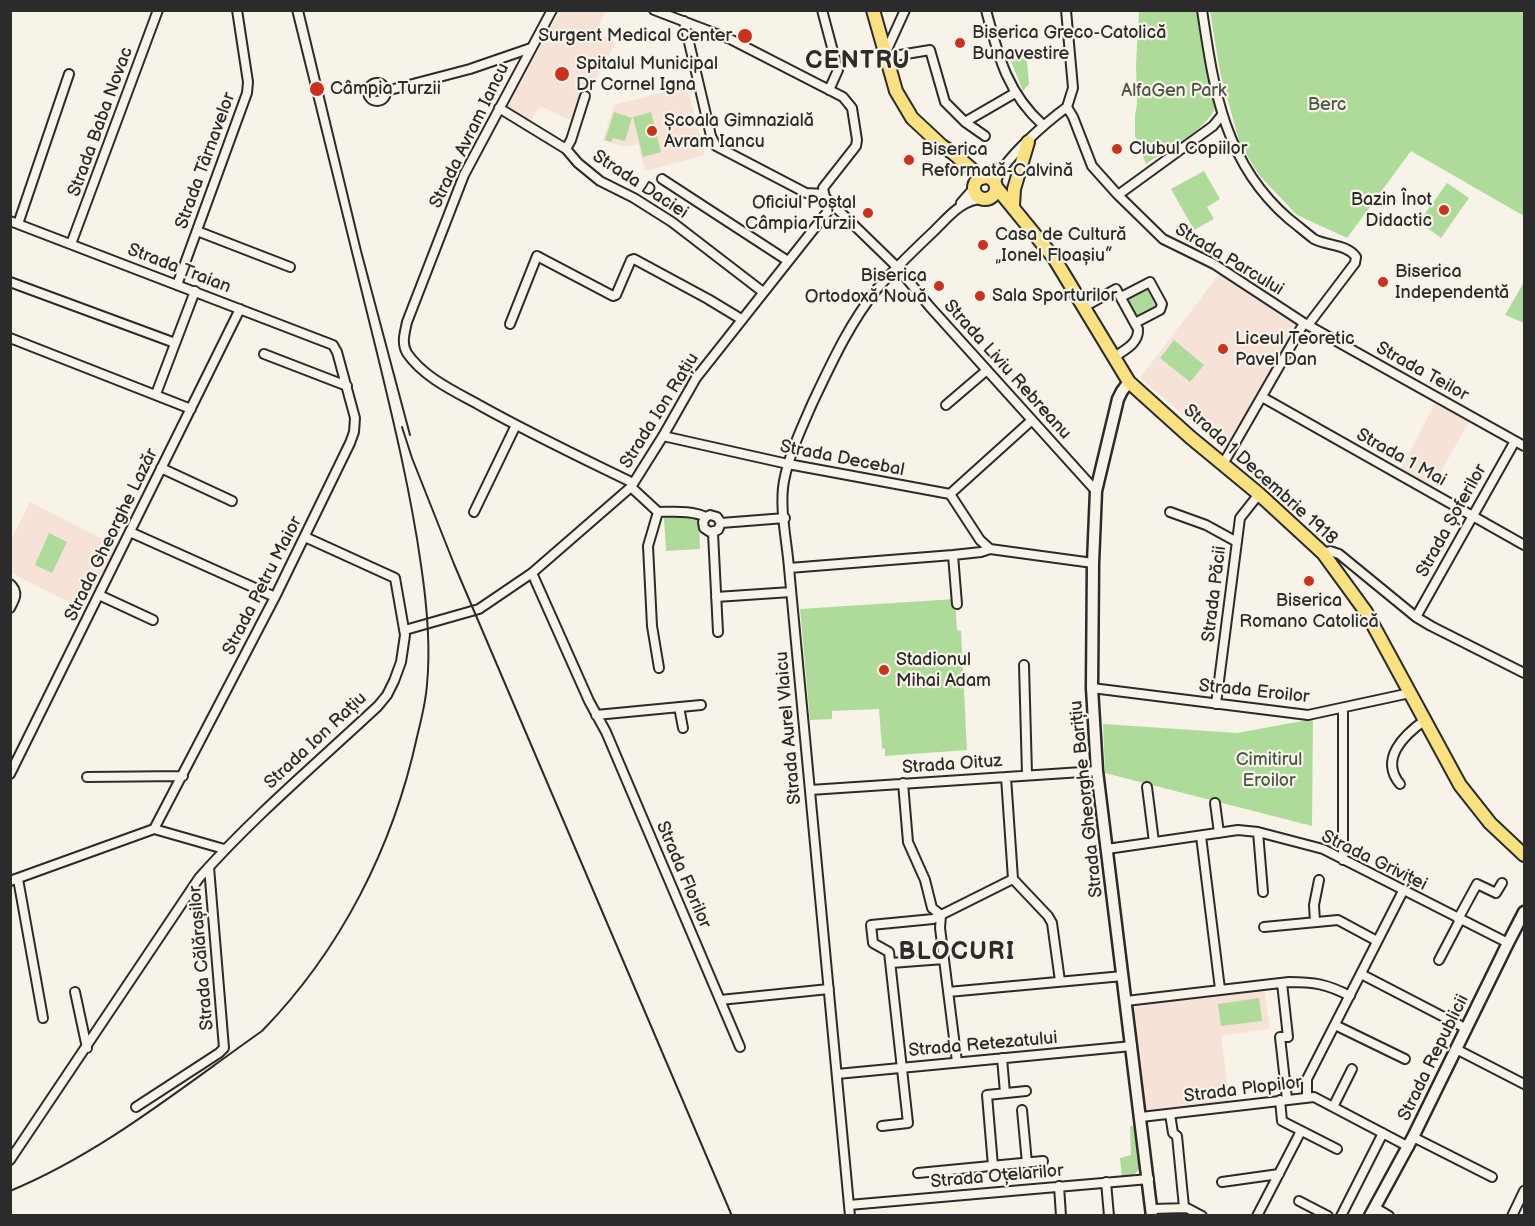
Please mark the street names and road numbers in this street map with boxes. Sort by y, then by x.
street label: Strada Baba Novac [64,44,138,200]
street label: Strada Avram Iancu [425,60,515,212]
street label: Strada Târnavelor [171,90,241,232]
street label: Strada Daciei [588,146,692,224]
street label: Strada Parcului [1171,219,1287,301]
street label: Strada Traian [124,239,234,299]
street label: Strada Liviu Rebreanu [939,296,1075,444]
street label: Strada Teilor [1372,338,1472,406]
street label: Strada Ion Rațiu [616,349,704,473]
street label: Strada 1 Decembrie 1918 [1178,400,1342,550]
street label: Strada 1 Mai [1352,424,1450,492]
street label: Strada Decebal [778,436,906,482]
street label: Strada Gheorghe Lazăr [61,445,163,625]
street label: Strada Șoferilor [1412,461,1492,581]
street label: Strada Petru Maior [219,513,307,659]
street label: Strada Păcii [1198,545,1232,643]
street label: Strada Aurel Vlaicu [772,651,806,805]
street label: Strada Eroilor [1198,675,1310,709]
street label: Strada Ion Rațiu [260,688,372,794]
street label: Strada Gheorghe Barițiu [1066,699,1108,899]
street label: Strada Oituz [901,751,1003,779]
street label: Strada Florilor [651,818,715,932]
street label: Strada Griviței [1318,826,1430,896]
street label: Strada Călărașilor [185,885,219,1031]
street label: Strada Republicii [1394,991,1474,1125]
street label: Strada Retezatului [908,1028,1058,1062]
street label: Strada Plopilor [1183,1072,1303,1108]
street label: Strada Oțelarilor [930,1160,1064,1194]

